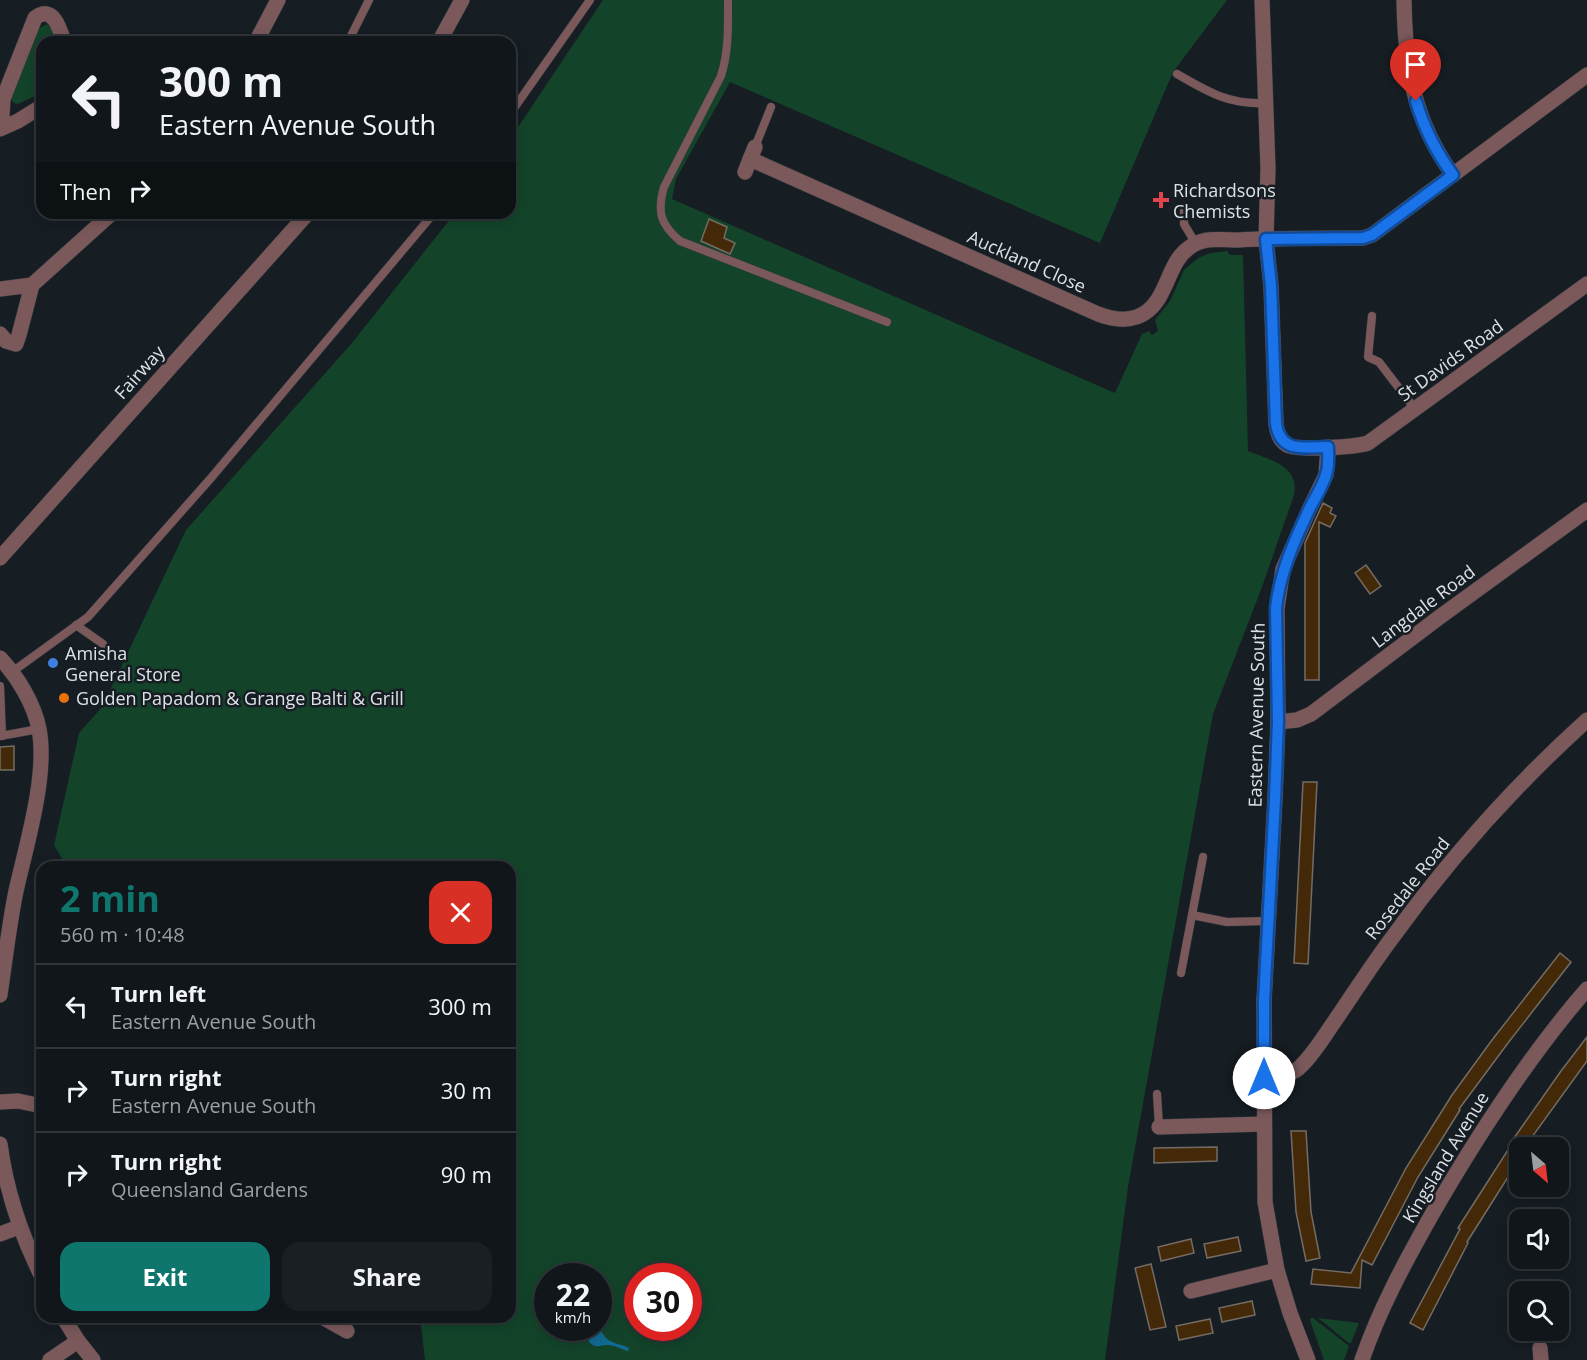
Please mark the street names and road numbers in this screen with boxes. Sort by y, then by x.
street label: Auckland Close [964,224,1090,298]
street label: St Davids Road [1392,314,1508,406]
street label: Fairway [109,339,170,404]
street label: Langdale Road [1366,559,1480,653]
street label: Eastern Avenue South [1242,622,1270,808]
street label: Rosedale Road [1359,832,1455,944]
street label: Kingsland Avenue [1396,1087,1494,1227]

